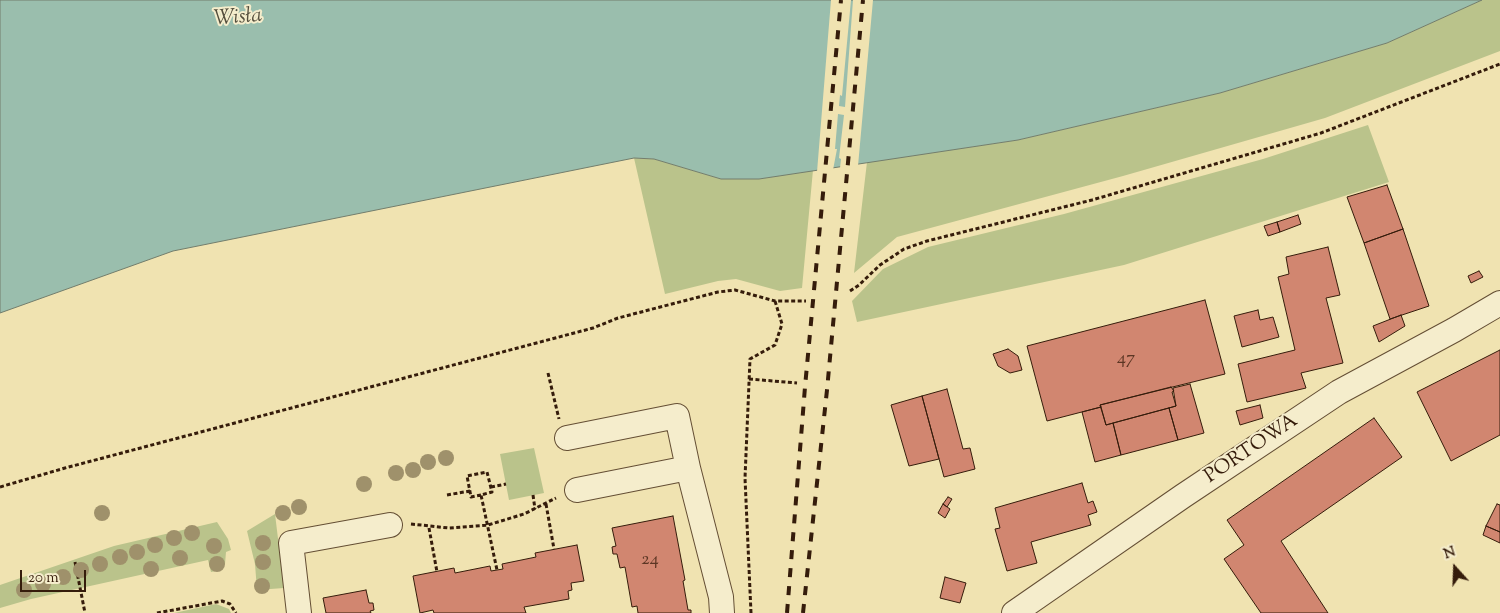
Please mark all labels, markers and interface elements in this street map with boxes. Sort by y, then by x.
water label: Wisła [213,5,263,33]
house number: 47 [1117,349,1135,371]
street label: PORTOWA [1201,410,1303,490]
north arrow [1430,543,1480,593]
text: N [1441,543,1459,565]
house number: 24 [641,550,659,572]
scale bar [22,560,89,592]
text: 20 m [28,568,59,589]

